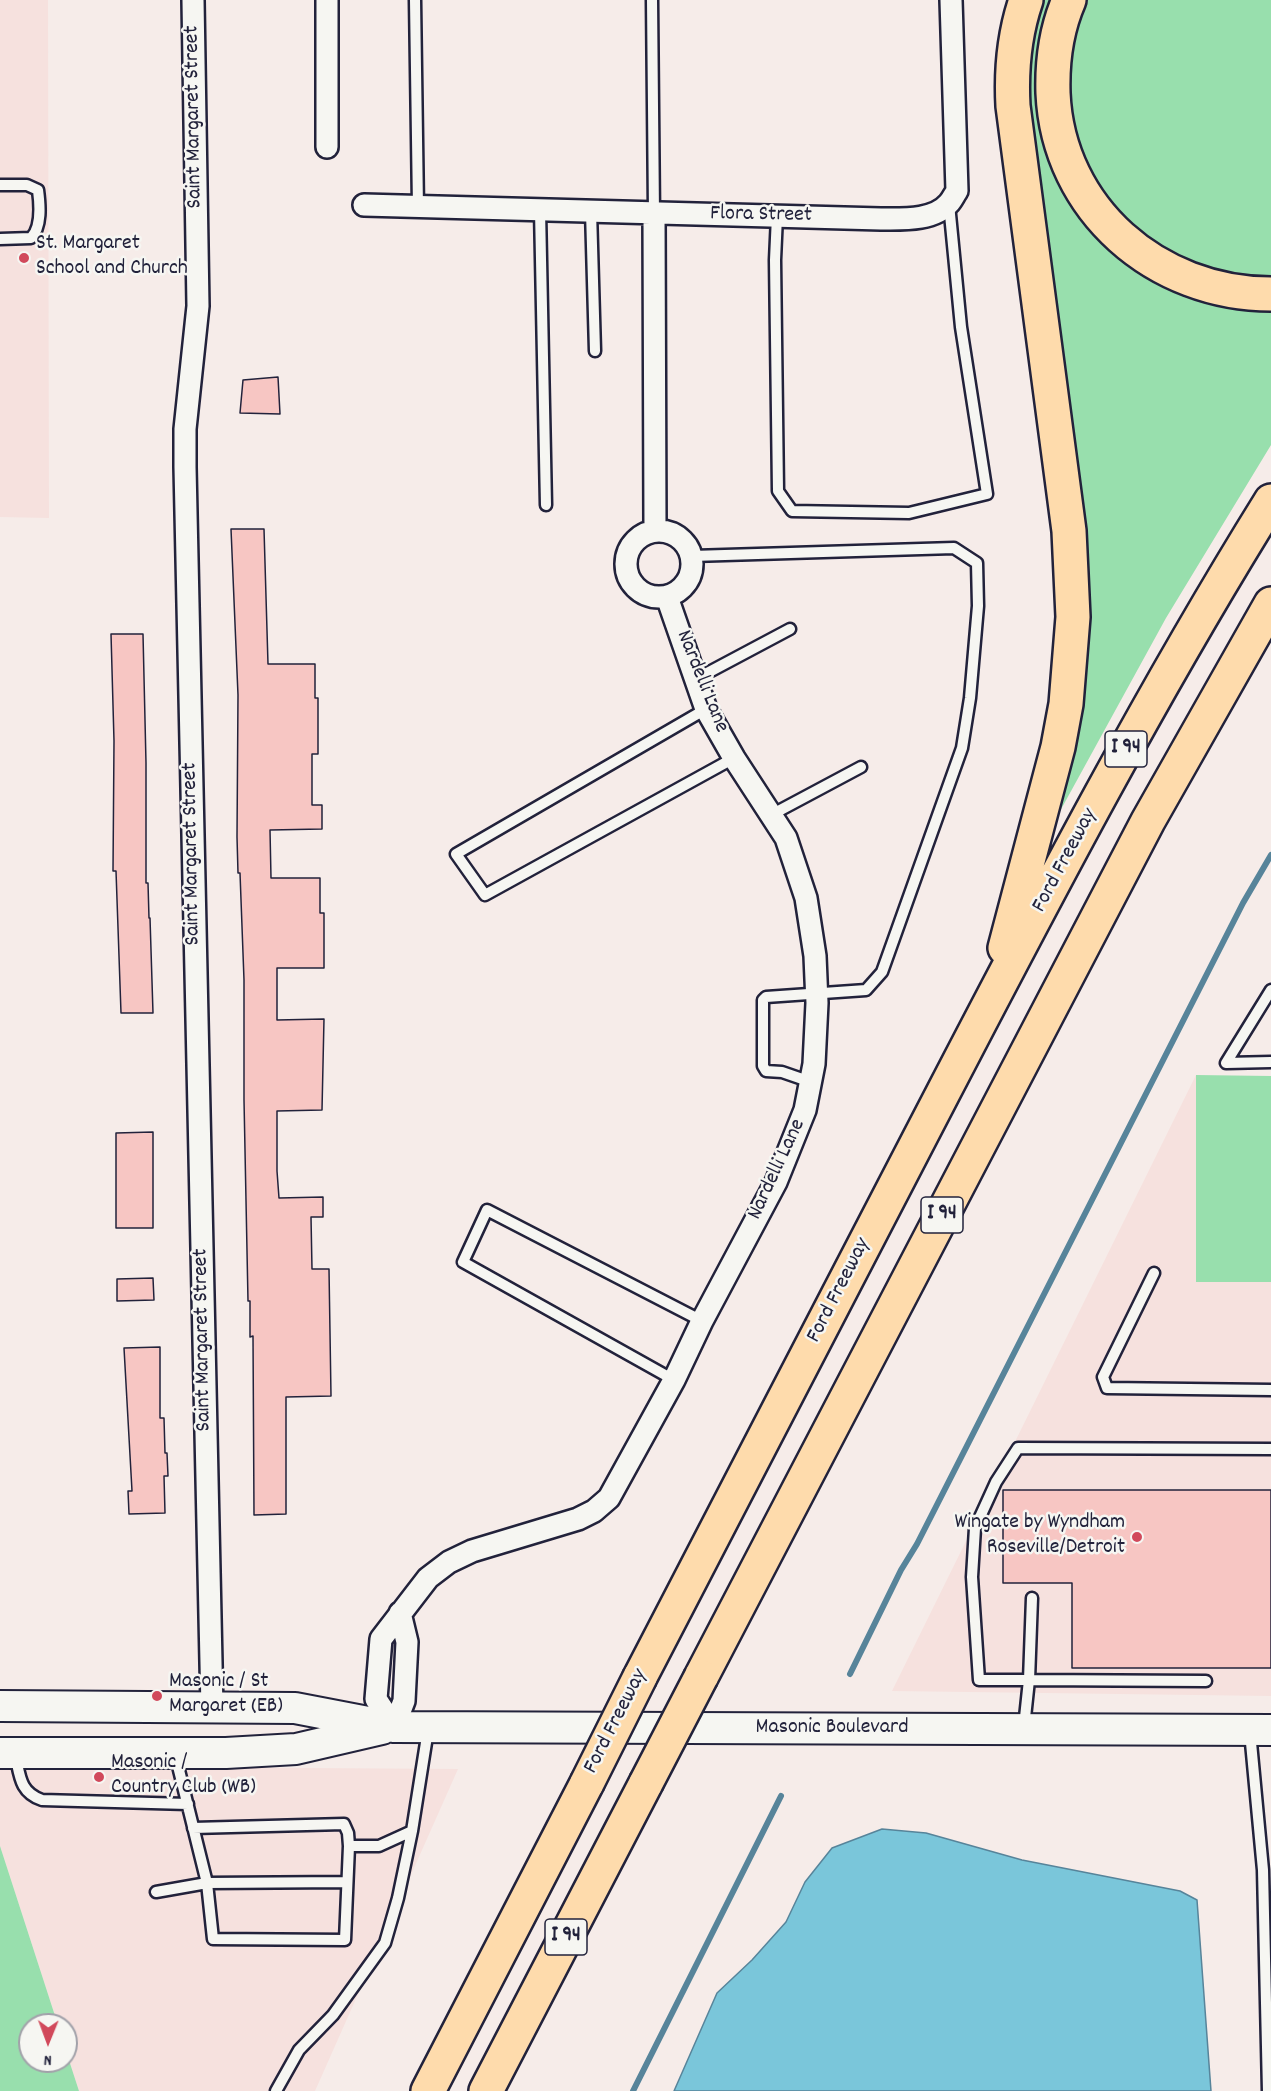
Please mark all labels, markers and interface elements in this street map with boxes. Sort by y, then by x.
street label: Saint Margaret Street [180,25,210,209]
street label: Flora Street [710,202,812,230]
place label: St. Margaret School and Church [36,232,188,284]
marker: St. Margaret School and Church [17,251,31,265]
street label: Nardelli Lane [669,627,733,737]
road number: I 94 [1105,731,1147,767]
street label: Saint Margaret Street [178,762,208,946]
street label: Ford Freeway [1028,805,1104,917]
street label: Nardelli Lane [743,1115,813,1225]
road number: I 94 [921,1197,963,1233]
street label: Ford Freeway [802,1234,878,1348]
street label: Saint Margaret Street [189,1248,219,1432]
place label: Wingate by Wyndham Roseville/Detroit [954,1511,1125,1562]
marker: Wingate by Wyndham Roseville/Detroit [1130,1530,1144,1544]
street label: Ford Freeway [579,1665,655,1779]
place label: Masonic / St Margaret (EB) [169,1670,283,1722]
marker: Masonic / St Margaret (EB) [150,1689,164,1703]
street label: Masonic Boulevard [756,1716,908,1742]
place label: Masonic / Country Club (WB) [111,1751,256,1802]
marker: Masonic / Country Club (WB) [92,1770,106,1784]
road number: I 94 [545,1919,587,1955]
north arrow [18,2013,78,2073]
text: N [44,2048,52,2071]

